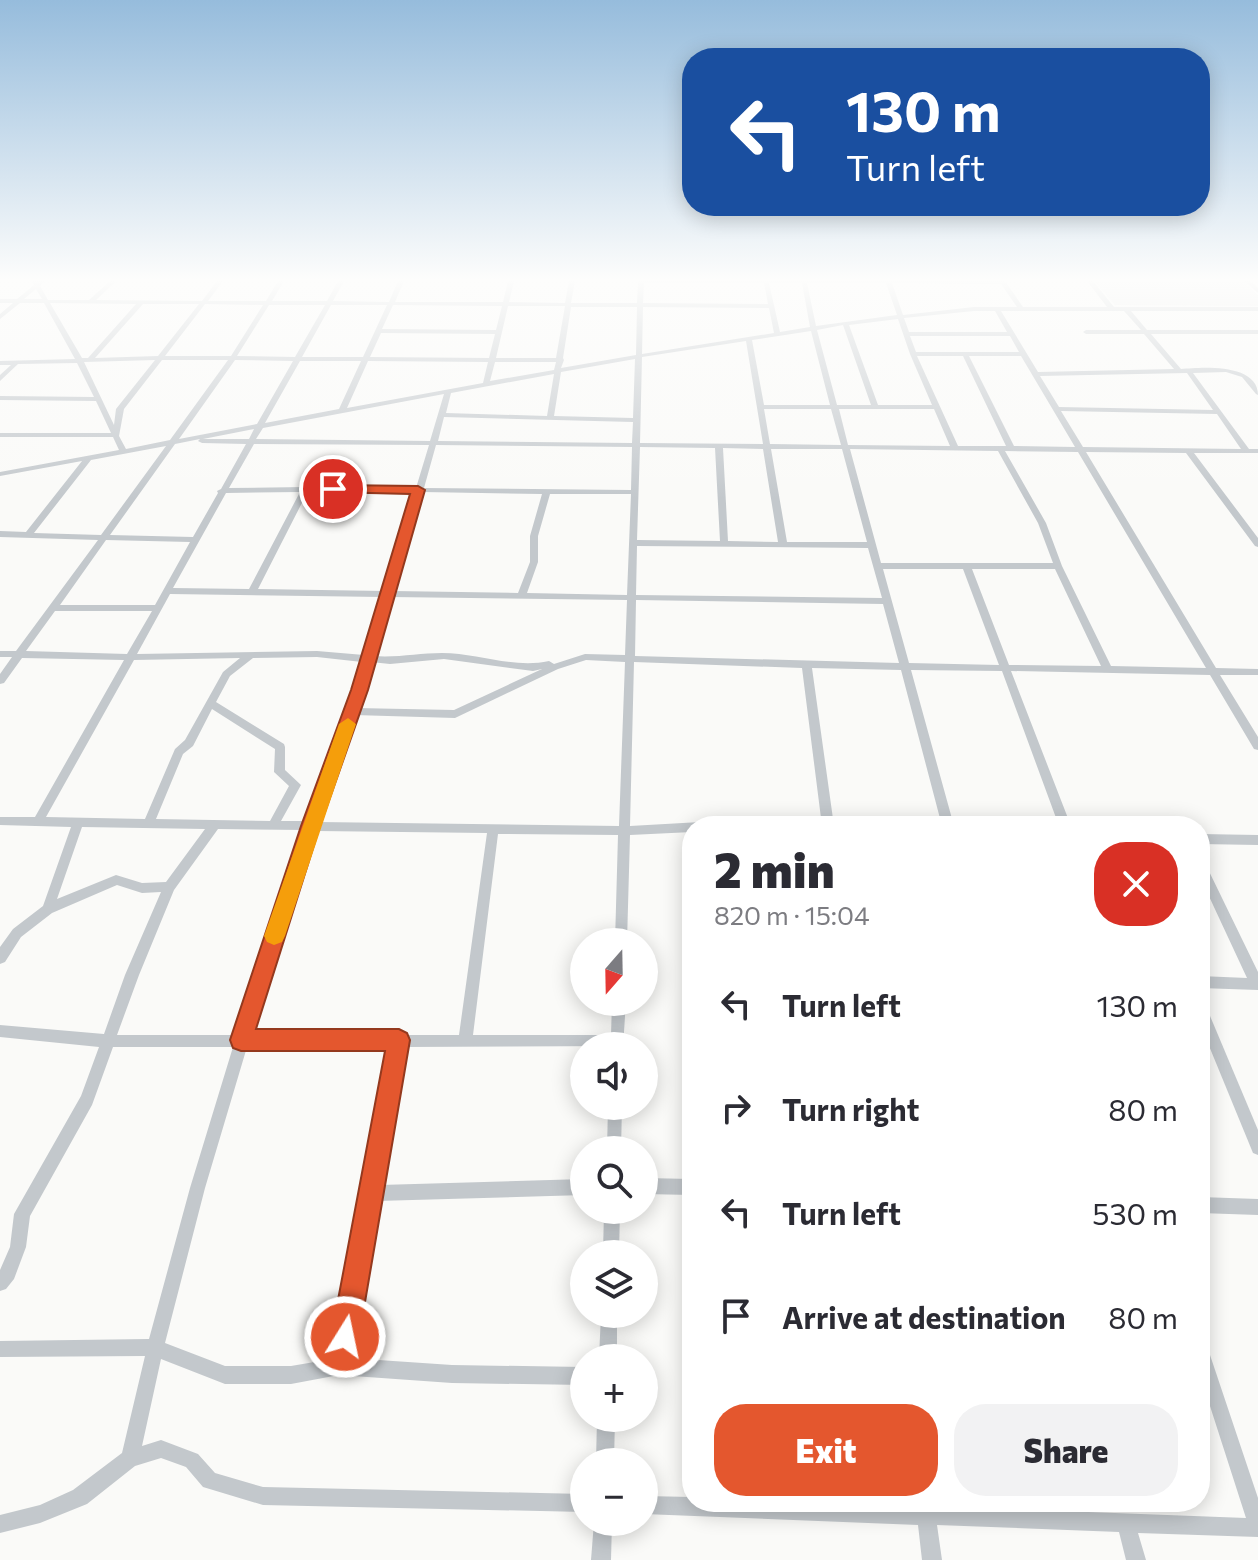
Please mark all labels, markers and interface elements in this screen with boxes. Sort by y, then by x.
text: 130 m [846,75,1001,144]
icon: left [714,80,818,184]
text: Turn left [846,144,985,188]
pin [299,455,367,523]
icon: arrive [311,467,355,511]
text: 2 min [714,839,835,898]
button: close [1094,842,1178,926]
text: 820 m · 15:04 [714,899,870,930]
north arrow [570,928,658,1016]
map controls [570,928,658,1536]
icon: left [714,982,758,1026]
text: Turn left [782,986,901,1023]
text: 130 m [1097,986,1178,1023]
button: sound [570,1032,658,1120]
icon: right [714,1086,758,1130]
text: Turn right [782,1090,919,1127]
text: 80 m [1108,1090,1178,1127]
button: search [570,1136,658,1224]
icon: left [714,1190,758,1234]
text: Turn left [782,1194,901,1231]
text: 530 m [1092,1194,1178,1231]
button: layers [570,1240,658,1328]
icon: arrive [714,1294,758,1338]
position arrow [303,1295,387,1379]
text: Arrive at destination [782,1298,1066,1335]
text: 80 m [1108,1298,1178,1335]
button: + [570,1344,658,1432]
button: Exit [714,1404,938,1496]
button: Share [954,1404,1178,1496]
button: − [570,1448,658,1536]

